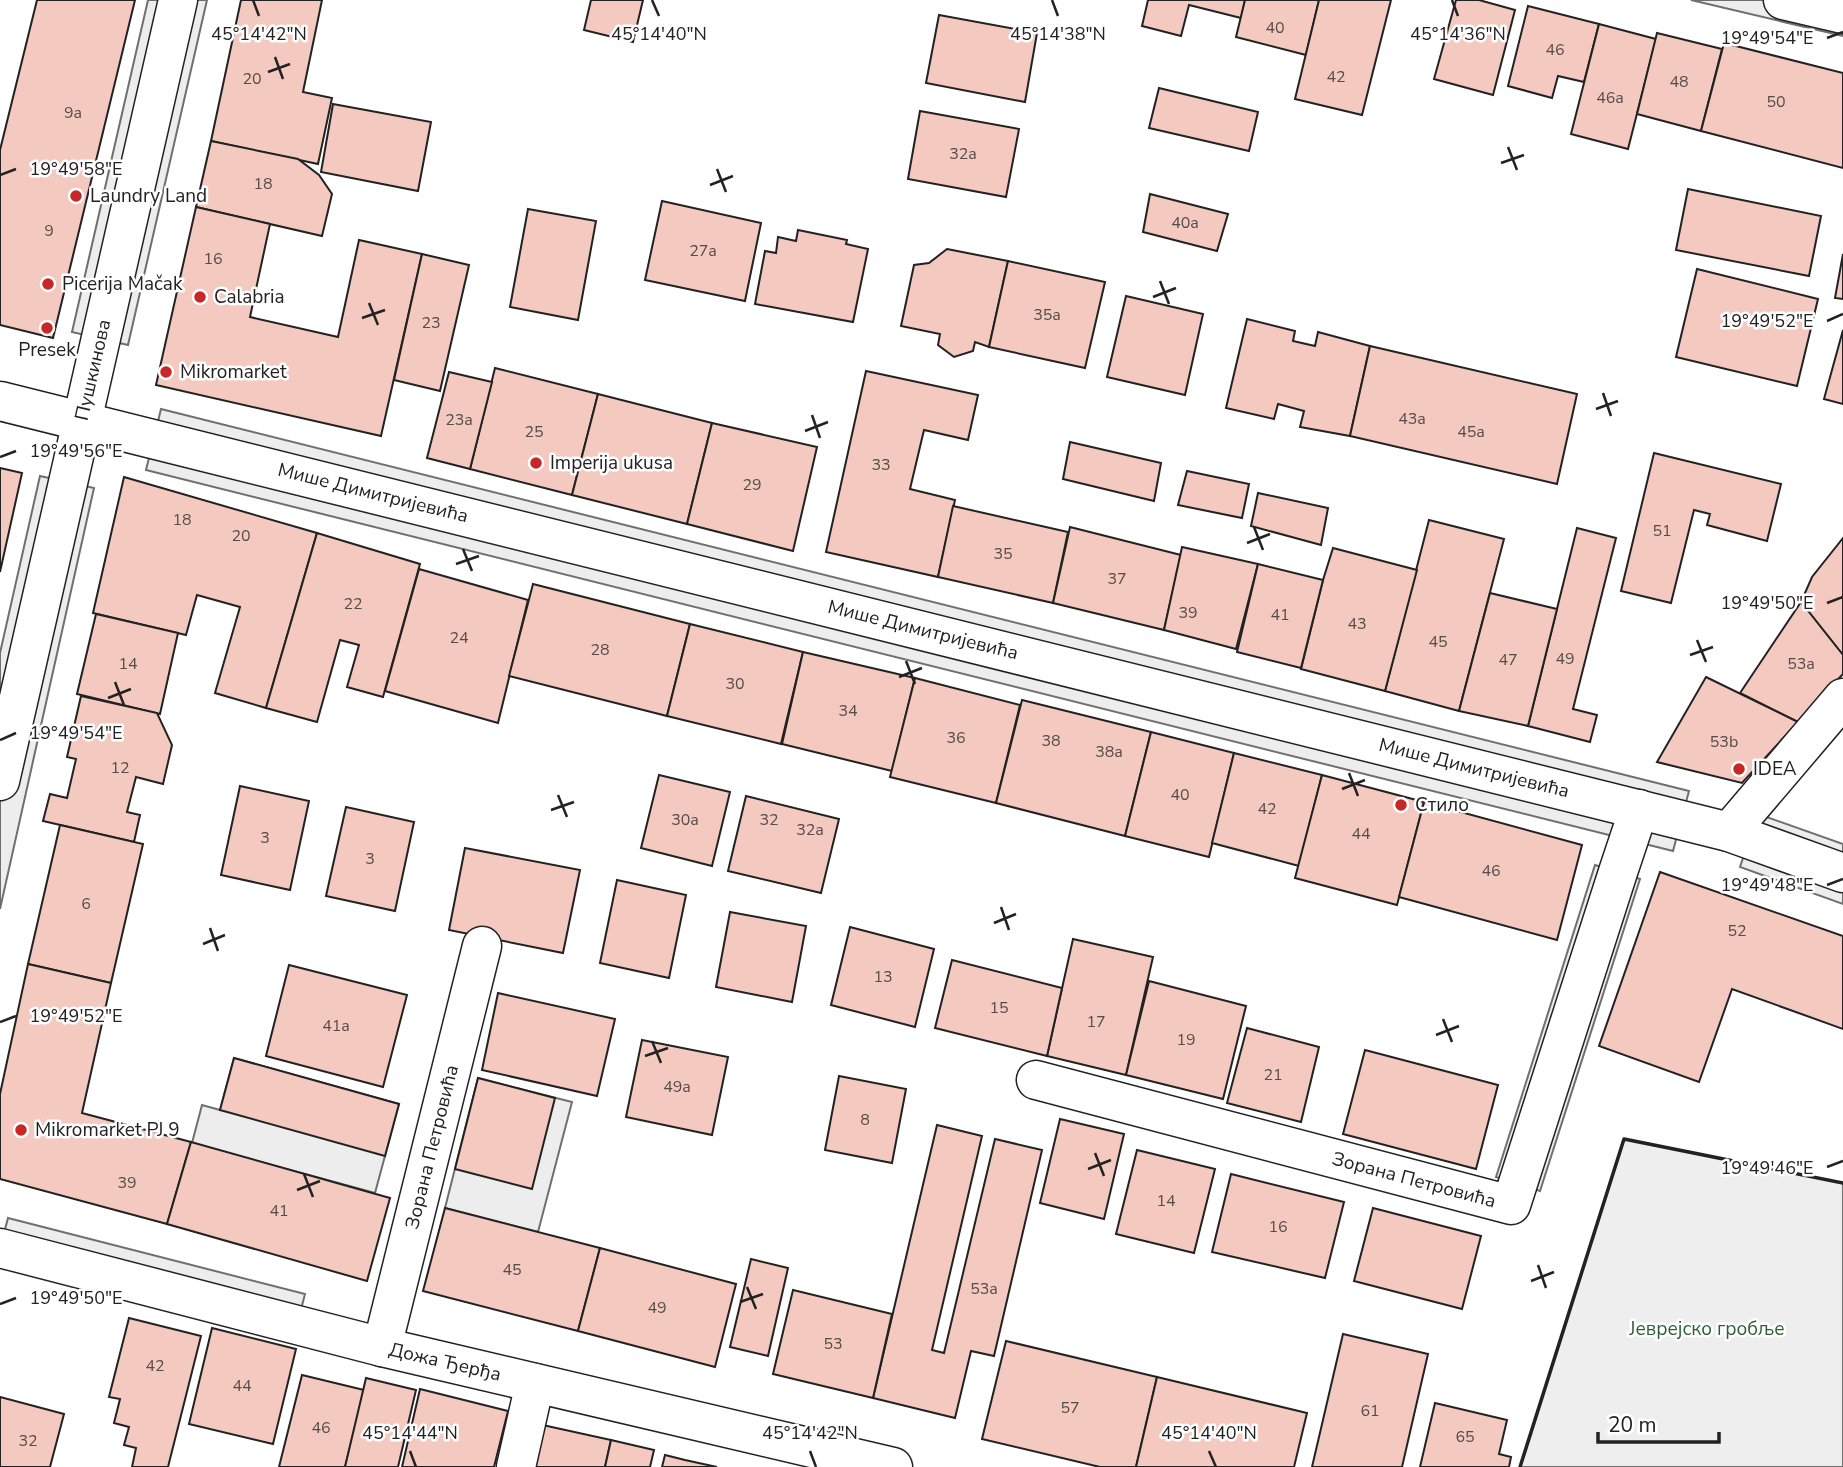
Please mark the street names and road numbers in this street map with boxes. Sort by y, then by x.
street label: Пушкинова [69,317,117,423]
street label: Мише Димитријевића [275,457,471,529]
street label: Мише Димитријевића [825,594,1021,666]
street label: Мише Димитријевића [1376,732,1572,804]
street label: Зорана Петровића [399,1062,465,1232]
street label: Зорана Петровића [1329,1146,1499,1214]
street label: Дожа Ђерђа [386,1336,504,1388]

